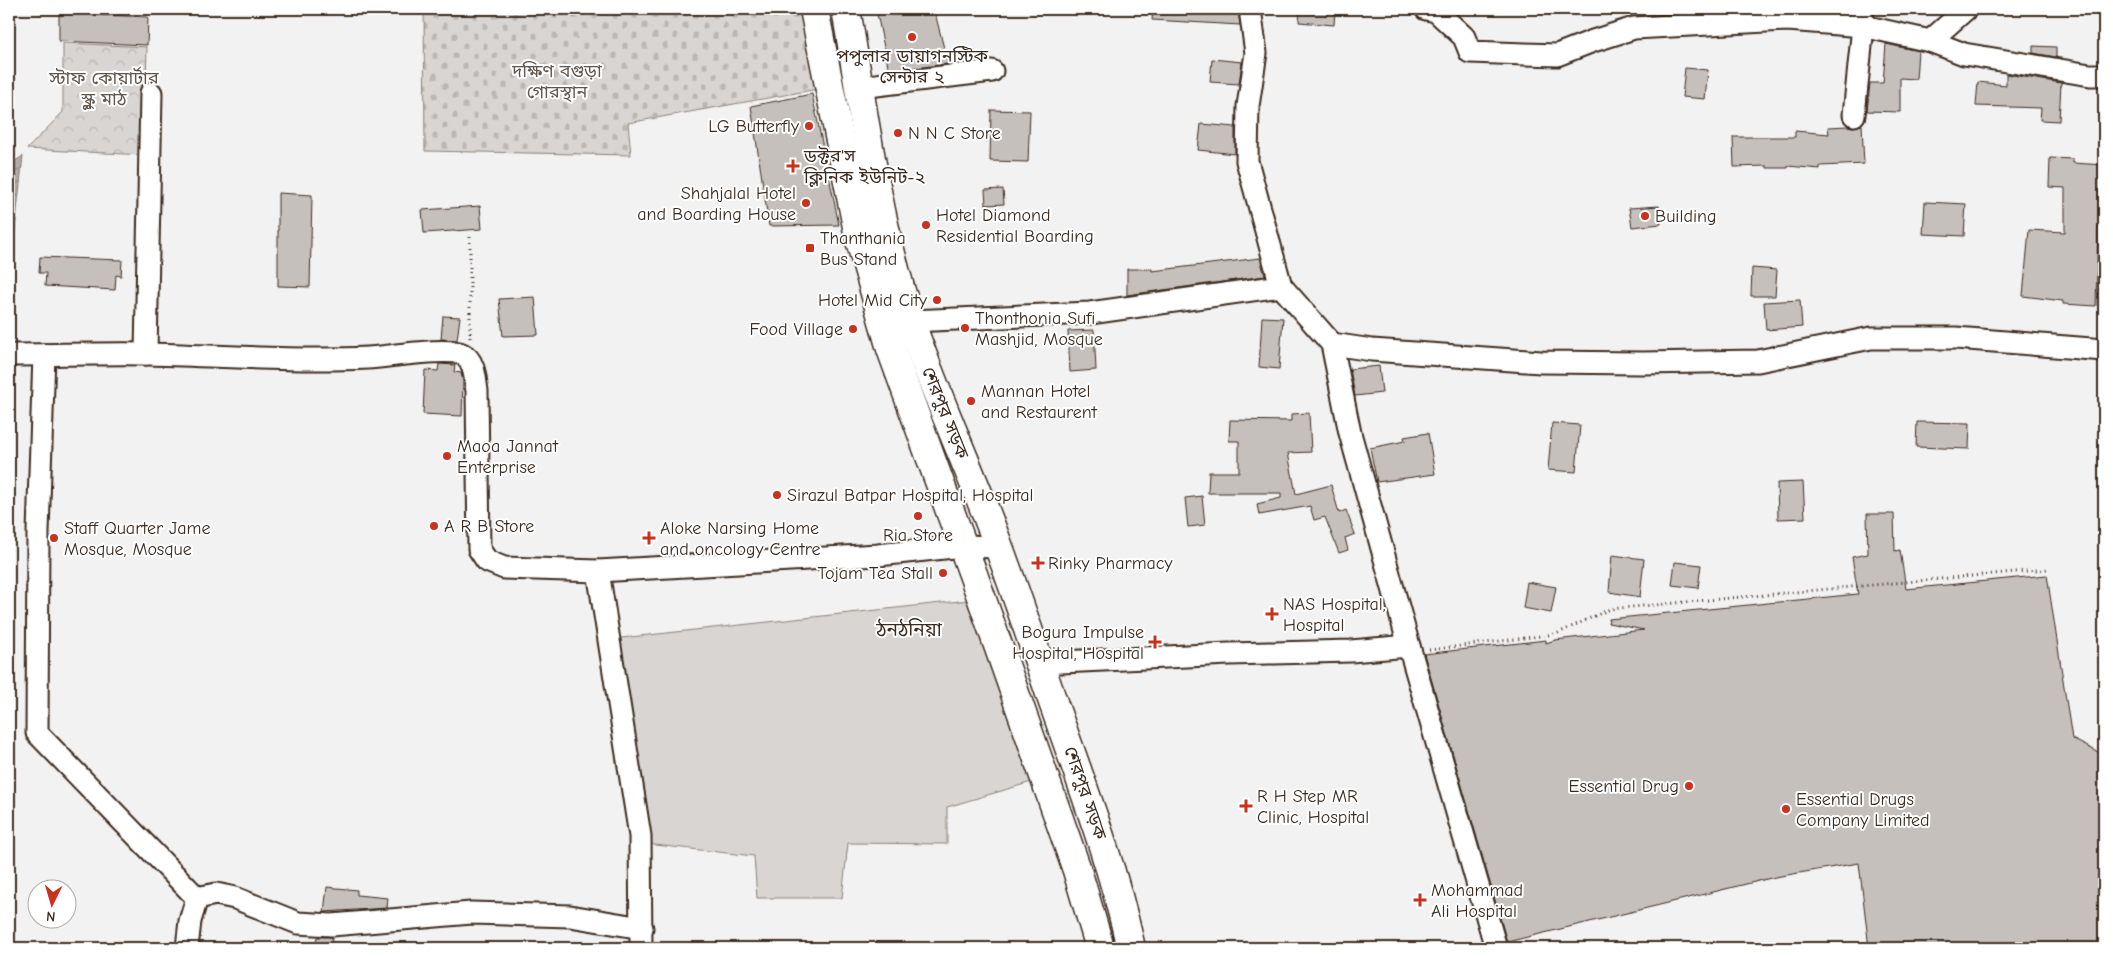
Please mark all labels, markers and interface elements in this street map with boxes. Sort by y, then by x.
marker: পপুলার ডায়াগনস্টিক সেন্টার ২ [906,31,918,43]
place label: পপুলার ডায়াগনস্টিক সেন্টার ২ [836,46,989,88]
park label: দক্ষিণ বগুড়া গোরস্থান [511,61,602,103]
park label: স্টাফ কোয়ার্টার স্কুল মাঠ [48,66,159,110]
place label: LG Butterfly [708,116,800,137]
marker: LG Butterfly [803,120,815,132]
place label: N N C Store [908,123,1001,144]
marker: N N C Store [892,127,904,139]
place label: ডক্টর'স ক্লিনিক ইউনিট-২ [803,146,926,188]
marker: ডক্টর'স ক্লিনিক ইউনিট-২ [786,159,800,173]
place label: Shahjalal Hotel and Boarding House [637,183,796,225]
marker: Shahjalal Hotel and Boarding House [800,197,812,209]
place label: Hotel Diamond Residential Boarding [936,205,1094,247]
place label: Building [1655,206,1717,227]
marker: Building [1639,210,1651,222]
marker: Hotel Diamond Residential Boarding [920,219,932,231]
place label: Thanthania Bus Stand [820,228,906,270]
marker: Thanthania Bus Stand [804,242,816,254]
place label: Hotel Mid City [818,290,928,311]
marker: Hotel Mid City [931,294,943,306]
place label: Thonthonia Sufi Mashjid, Mosque [975,308,1103,350]
place label: Food Village [750,319,843,340]
marker: Thonthonia Sufi Mashjid, Mosque [959,322,971,334]
marker: Food Village [847,323,859,335]
street label: শেরপুর সড়ক [917,364,973,462]
place label: Mannan Hotel and Restaurent [981,381,1098,423]
marker: Mannan Hotel and Restaurent [965,395,977,407]
place label: Maoa Jannat Enterprise [457,436,559,478]
marker: Maoa Jannat Enterprise [441,450,453,462]
place label: Sirazul Batpar Hospital, Hospital [787,485,1033,506]
marker: Sirazul Batpar Hospital, Hospital [771,489,783,501]
marker: Ria Store [912,510,924,522]
place label: A R B Store [444,516,534,537]
place label: Staff Quarter Jame Mosque, Mosque [64,518,211,560]
place label: Aloke Narsing Home and oncology Centre [660,518,821,560]
marker: A R B Store [428,520,440,532]
place label: Ria Store [883,525,953,546]
marker: Aloke Narsing Home and oncology Centre [642,531,656,545]
marker: Staff Quarter Jame Mosque, Mosque [48,532,60,544]
place label: Rinky Pharmacy [1048,553,1174,574]
marker: Rinky Pharmacy [1032,557,1044,569]
place label: Tojam Tea Stall [817,563,933,584]
marker: Tojam Tea Stall [937,567,949,579]
place label: NAS Hospital, Hospital [1283,594,1386,636]
marker: NAS Hospital, Hospital [1265,607,1279,621]
district label: ঠনঠনিয়া [875,618,943,641]
place label: Bogura Impulse Hospital, Hospital [1012,622,1144,664]
marker: Bogura Impulse Hospital, Hospital [1148,635,1162,649]
street label: শেরপুর সড়ক [1059,744,1111,843]
place label: Essential Drug [1569,776,1679,797]
marker: Essential Drug [1683,780,1695,792]
place label: R H Step MR Clinic, Hospital [1257,786,1369,828]
place label: Essential Drugs Company Limited [1796,789,1930,831]
marker: R H Step MR Clinic, Hospital [1239,799,1253,813]
marker: Essential Drugs Company Limited [1780,803,1792,815]
north arrow [28,880,78,930]
place label: Mohammad Ali Hospital [1431,880,1523,922]
marker: Mohammad Ali Hospital [1413,893,1427,907]
text: N [46,908,56,925]

